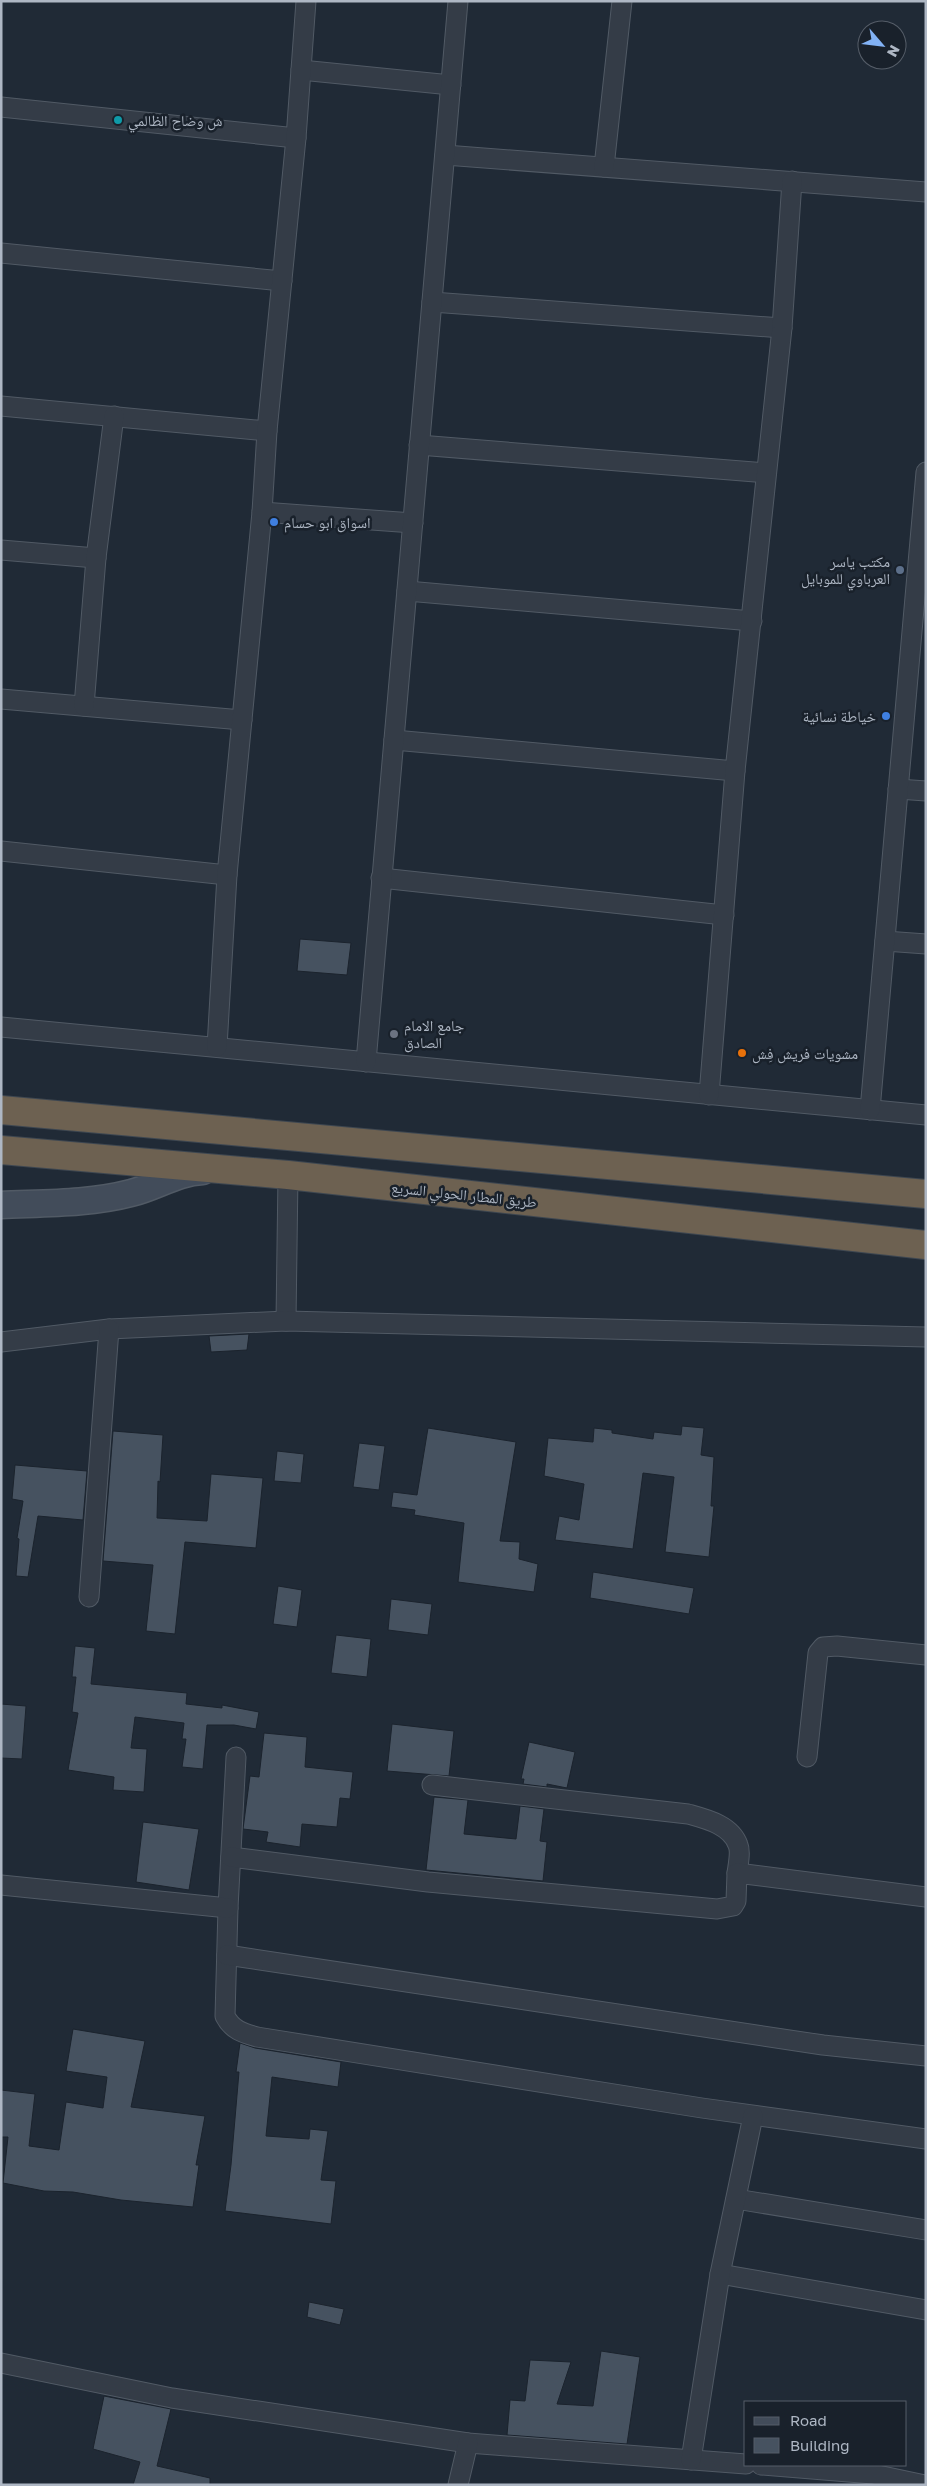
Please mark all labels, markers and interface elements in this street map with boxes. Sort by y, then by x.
north arrow [857,20,907,70]
text: N [884,43,904,60]
place label: ش وضاح الظالمي [128,111,223,133]
marker: ش وضاح الظالمي [112,114,124,126]
place label: اسواق ابو حسام [284,513,371,533]
marker: اسواق ابو حسام [268,516,280,528]
place label: مكتب ياسر العرباوي للموبايل [801,552,890,591]
marker: مكتب ياسر العرباوي للموبايل [894,564,906,576]
place label: خياطة نسائية [803,707,876,725]
marker: خياطة نسائية [880,710,892,722]
place label: جامع الامام الصادق [404,1016,465,1053]
marker: جامع الامام الصادق [388,1028,400,1040]
place label: مشويات فريش فِش [752,1044,858,1064]
marker: مشويات فريش فِش [736,1047,748,1059]
street label: طريق المطار الحولي السريع [390,1177,538,1214]
legend [744,2401,907,2466]
text: Road [790,2411,827,2429]
text: Building [790,2436,850,2454]

